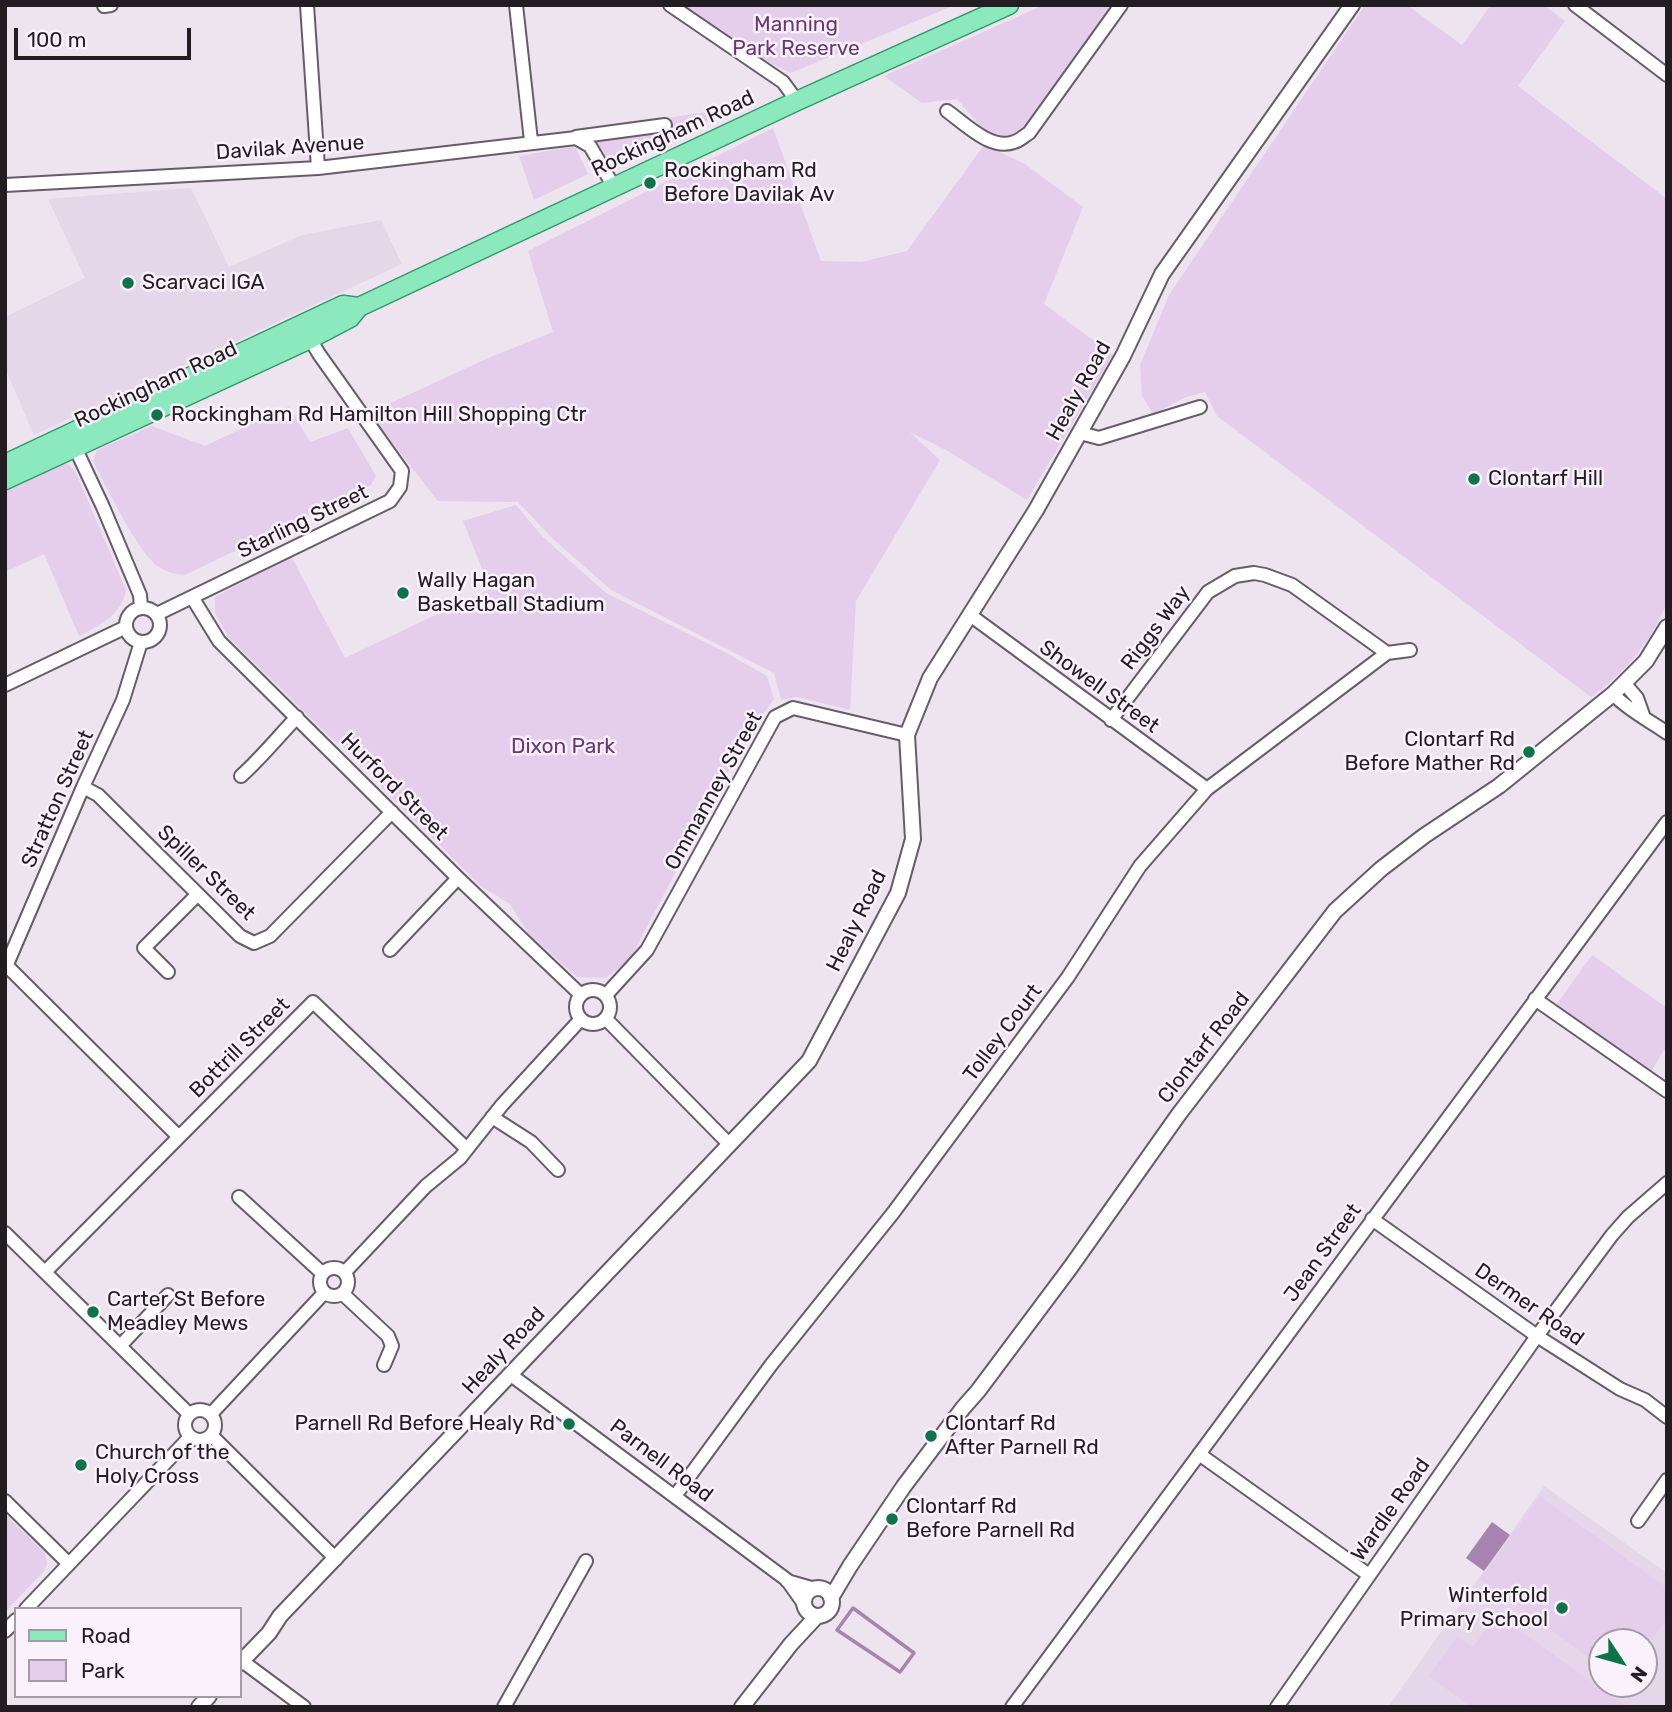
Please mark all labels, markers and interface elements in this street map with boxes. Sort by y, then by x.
park label: Manning Park Reserve [732,12,860,62]
scale bar [18,14,194,58]
text: 100 m [27,27,86,52]
street label: Rockingham Road [588,85,758,183]
street label: Davilak Avenue [215,130,365,166]
place label: Rockingham Rd Before Davilak Av [664,158,835,208]
marker: Rockingham Rd Before Davilak Av [642,175,658,191]
place label: Scarvaci IGA [142,270,265,296]
marker: Scarvaci IGA [120,275,136,291]
street label: Rockingham Road [71,336,241,434]
street label: Healy Road [1041,337,1117,445]
place label: Rockingham Rd Hamilton Hill Shopping Ctr [171,402,587,428]
marker: Rockingham Rd Hamilton Hill Shopping Ctr [149,407,165,423]
place label: Clontarf Hill [1488,466,1603,492]
marker: Clontarf Hill [1466,471,1482,487]
street label: Starling Street [234,480,372,564]
place label: Wally Hagan Basketball Stadium [417,568,605,618]
street label: Riggs Way [1116,581,1196,675]
marker: Wally Hagan Basketball Stadium [395,585,411,601]
street label: Showell Street [1034,635,1164,739]
street label: Ommanney Street [660,707,768,875]
street label: Stratton Street [16,726,100,872]
place label: Clontarf Rd Before Mather Rd [1345,727,1515,777]
street label: Hurford Street [335,728,453,846]
park label: Dixon Park [511,734,615,760]
marker: Clontarf Rd Before Mather Rd [1521,744,1537,760]
street label: Spiller Street [152,820,260,926]
street label: Healy Road [822,866,892,976]
street label: Tolley Court [958,979,1048,1087]
street label: Clontarf Road [1153,987,1255,1109]
street label: Bottrill Street [185,993,295,1103]
street label: Jean Street [1279,1199,1367,1307]
street label: Dermer Road [1470,1258,1588,1352]
place label: Carter St Before Meadley Mews [107,1287,265,1337]
street label: Healy Road [457,1302,551,1400]
marker: Carter St Before Meadley Mews [85,1304,101,1320]
place label: Parnell Rd Before Healy Rd [294,1411,555,1437]
place label: Clontarf Rd After Parnell Rd [945,1411,1099,1461]
street label: Parnell Road [605,1414,717,1508]
marker: Parnell Rd Before Healy Rd [561,1416,577,1432]
marker: Clontarf Rd After Parnell Rd [923,1428,939,1444]
place label: Church of the Holy Cross [95,1440,230,1490]
street label: Wardle Road [1346,1454,1436,1566]
marker: Church of the Holy Cross [73,1457,89,1473]
place label: Clontarf Rd Before Parnell Rd [906,1494,1075,1544]
marker: Clontarf Rd Before Parnell Rd [884,1511,900,1527]
place label: Winterfold Primary School [1400,1583,1548,1633]
marker: Winterfold Primary School [1554,1600,1570,1616]
legend [14,1607,242,1698]
text: Road [81,1623,131,1648]
north arrow [1588,1628,1658,1698]
text: Park [81,1658,125,1683]
text: N [1625,1662,1652,1687]

